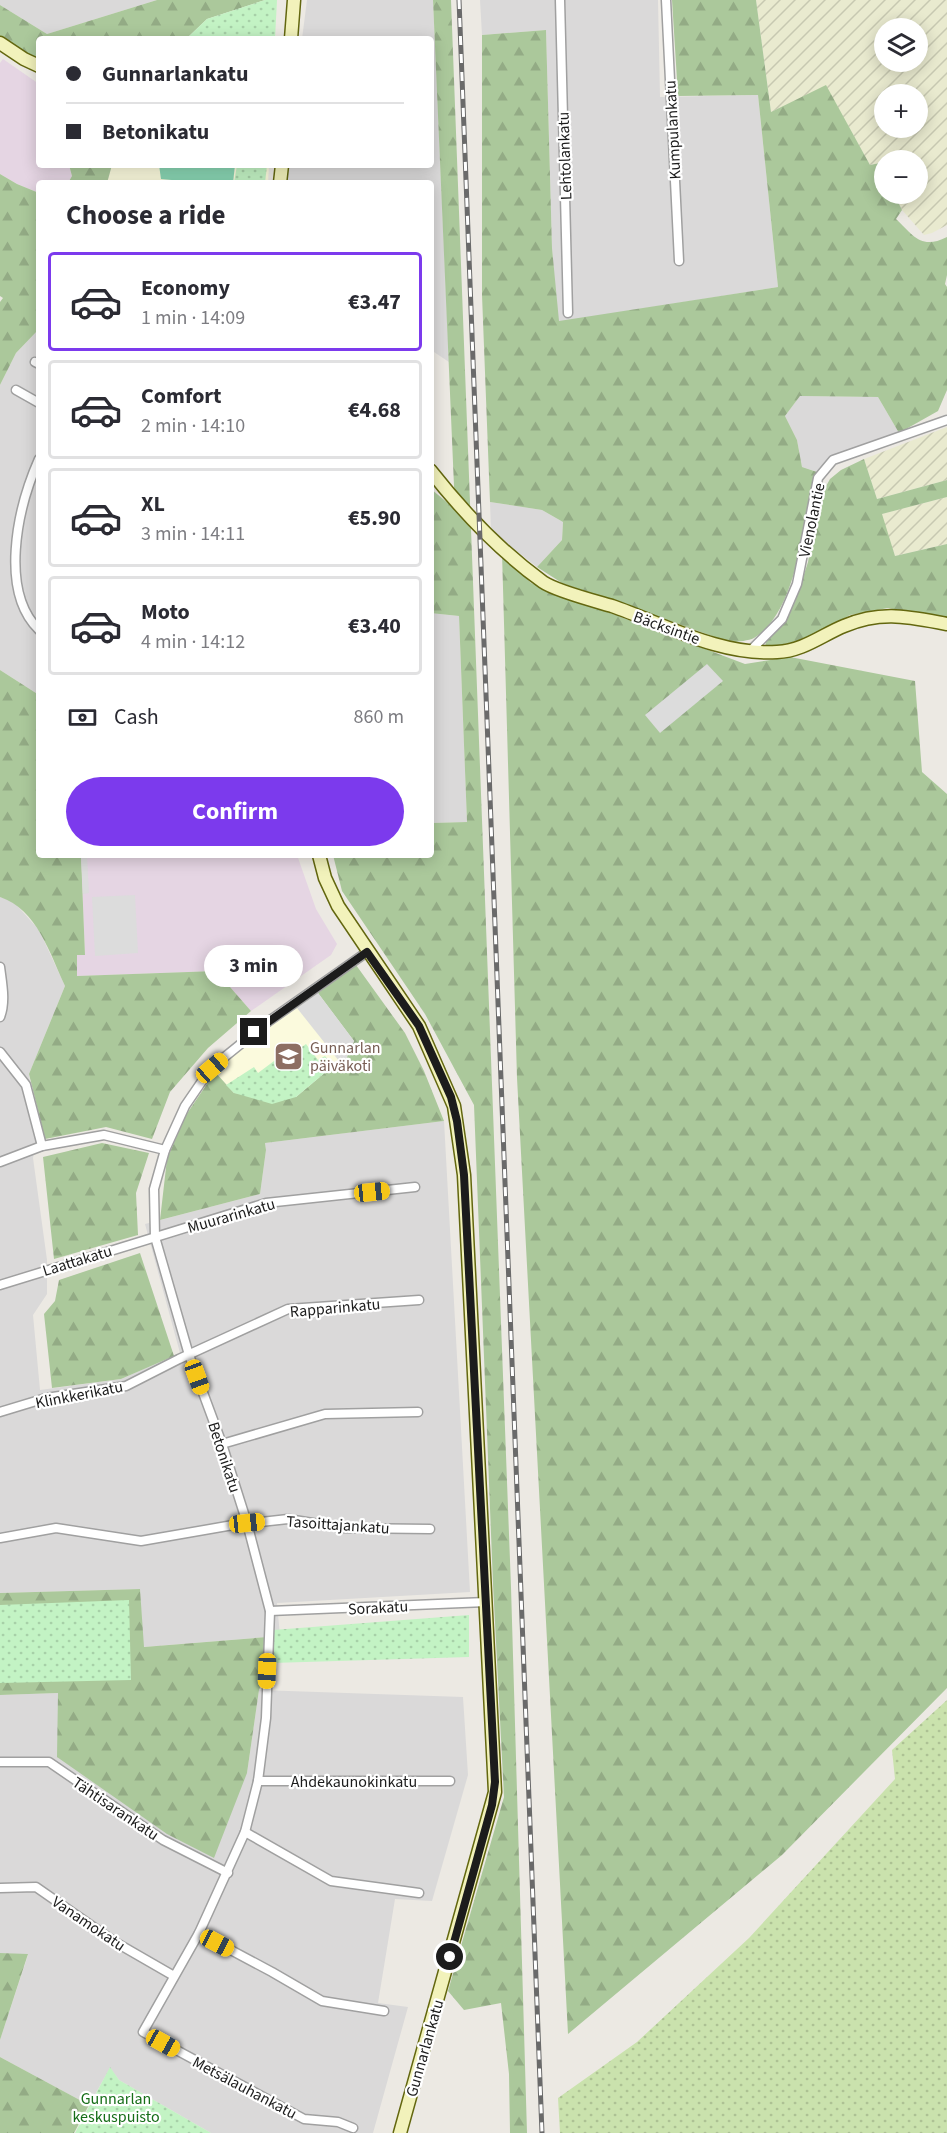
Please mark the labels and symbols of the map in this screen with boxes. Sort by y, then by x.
street label: Kumpulankatu [659,80,687,180]
street label: Lehtolankatu [552,111,578,201]
street label: Vienolantie [793,481,831,560]
street label: Bäcksintie [630,606,703,650]
callout: 3 min [204,945,304,987]
route end [240,1018,267,1045]
place label: Gunnarlan päiväkoti [310,1037,381,1077]
school or university icon: Gunnarlan päiväkoti [273,1040,305,1072]
car [193,1049,231,1087]
car [353,1181,391,1203]
street label: Muurarinkatu [185,1193,278,1239]
street label: Laattakatu [40,1240,115,1282]
street label: Rapparinkatu [289,1293,381,1323]
car [182,1357,212,1397]
street label: Klinkkerikatu [34,1376,125,1414]
street label: Betonikatu [202,1419,246,1496]
street label: Tasoittajankatu [286,1510,390,1540]
car [228,1512,266,1534]
street label: Sorakatu [347,1595,409,1621]
car [257,1653,277,1689]
street label: Ahdekaunokinkatu [291,1771,417,1793]
street label: Tähtisarankatu [68,1772,163,1846]
street label: Vanamokatu [47,1891,130,1957]
car [197,1927,237,1959]
route start [436,1943,463,1970]
street label: Gunnarlankatu [401,1997,449,2100]
car [143,2026,183,2060]
street label: Metsälauhankatu [188,2051,301,2125]
park label: Gunnarlan keskuspuisto [72,2088,160,2128]

